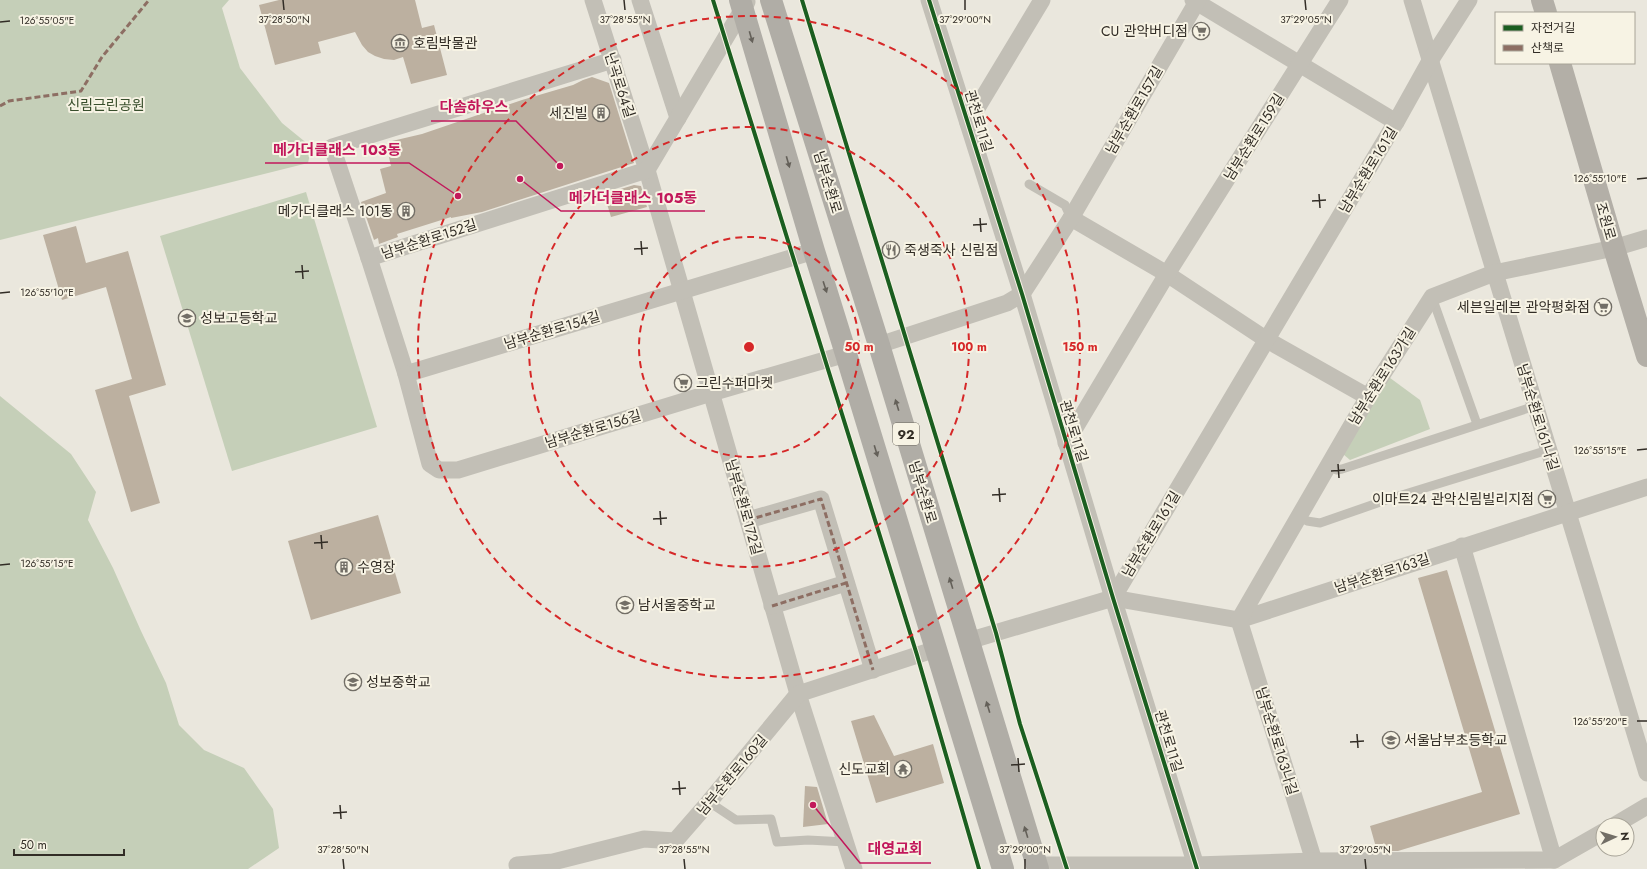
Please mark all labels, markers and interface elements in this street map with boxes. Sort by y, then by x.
text: 37°28'50"N [258,12,310,27]
text: 37°28'55"N [599,12,651,27]
text: 37°29'00"N [939,12,991,27]
text: 37°29'05"N [1280,12,1332,27]
legend [1495,12,1635,64]
text: 126°55'05"E [20,13,74,28]
text: 자전거길 [1531,19,1575,37]
place label: CU 관악버디점 [1101,21,1188,41]
supermarket icon: CU 관악버디점 [1191,21,1211,41]
one-way arrow [748,32,754,44]
museum icon: 호림박물관 [390,33,410,53]
place label: 호림박물관 [413,33,478,53]
text: 산책로 [1531,39,1564,57]
street label: 난곡로64길 [600,50,640,120]
street label: 남부순환로157길 [1101,62,1167,158]
street label: 관천로11길 [960,87,998,155]
street label: 남부순환로159길 [1219,89,1289,185]
callout: 다솜하우스 [431,94,516,121]
park label: 신림근린공원 [67,95,145,115]
text: 다솜하우스 [439,96,509,118]
place label: 세진빌 [549,103,588,123]
building icon: 세진빌 [591,103,611,123]
street label: 남부순환로161길 [1334,123,1402,217]
callout: 메가더클래스 103동 [265,136,409,163]
text: 메가더클래스 103동 [273,139,401,161]
street label: 남부순환로 [809,148,847,216]
one-way arrow [785,156,791,168]
text: 126°55'10"E [1573,171,1627,186]
callout: 메가더클래스 105동 [561,184,705,211]
text: 메가더클래스 105동 [569,187,697,209]
street label: 조원로 [1591,200,1621,242]
place label: 메가더클래스 101동 [278,201,393,221]
building icon: 메가더클래스 101동 [396,201,416,221]
street label: 남부순환로152길 [379,214,479,264]
restaurant icon: 죽생죽사 신림점 [881,240,901,260]
place label: 죽생죽사 신림점 [904,240,998,260]
one-way arrow [822,281,828,293]
text: 126°55'10"E [20,285,74,300]
place label: 세븐일레븐 관악평화점 [1457,297,1590,317]
supermarket icon: 세븐일레븐 관악평화점 [1593,297,1613,317]
street label: 남부순환로154길 [501,306,603,354]
school or university icon: 성보고등학교 [177,308,197,328]
place label: 성보고등학교 [200,308,277,328]
street label: 남부순환로163가길 [1344,323,1420,429]
text: 50 m [844,338,874,356]
text: 100 m [951,338,987,356]
text: 150 m [1062,338,1098,356]
centre of rings [742,340,756,354]
street label: 남부순환로161나길 [1512,361,1564,473]
supermarket icon: 그린수퍼마켓 [673,373,693,393]
place label: 그린수퍼마켓 [696,373,773,393]
street label: 관천로11길 [1055,397,1093,465]
one-way arrow [894,399,900,411]
street label: 남부순환로156길 [542,405,644,453]
road number: 92 [893,423,919,445]
text: 126°55'15"E [1573,443,1627,458]
one-way arrow [873,445,879,457]
street label: 남부순환로172길 [721,457,767,557]
street label: 남부순환로 [904,458,942,526]
street label: 남부순환로161길 [1117,487,1185,581]
place label: 이마트24 관악신림빌리지점 [1372,489,1534,509]
supermarket icon: 이마트24 관악신림빌리지점 [1537,489,1557,509]
street label: 남부순환로163길 [1332,548,1432,598]
text: 126°55'15"E [20,556,74,571]
building icon: 수영장 [334,557,354,577]
place label: 수영장 [357,557,396,577]
one-way arrow [948,577,954,589]
school or university icon: 남서울중학교 [615,595,635,615]
place label: 남서울중학교 [638,595,715,615]
school or university icon: 성보중학교 [343,672,363,692]
place label: 성보중학교 [366,672,431,692]
street label: 남부순환로163나길 [1251,684,1303,798]
one-way arrow [985,701,991,713]
street label: 관천로11길 [1150,707,1188,775]
text: 126°55'20"E [1573,714,1627,729]
street label: 남부순환로160길 [692,730,772,820]
school or university icon: 서울남부초등학교 [1381,730,1401,750]
place label: 서울남부초등학교 [1404,730,1507,750]
place label: 신도교회 [838,759,890,779]
temple icon: 신도교회 [893,759,913,779]
north arrow [1595,817,1635,857]
one-way arrow [1023,825,1029,837]
scale bar [14,831,124,857]
text: N [1617,831,1633,841]
text: 50 m [20,836,47,854]
callout: 대영교회 [860,836,931,863]
text: 대영교회 [867,838,923,860]
text: 37°28'50"N [317,842,369,857]
text: 37°28'55"N [658,842,710,857]
text: 37°29'00"N [999,842,1051,857]
text: 37°29'05"N [1339,842,1391,857]

